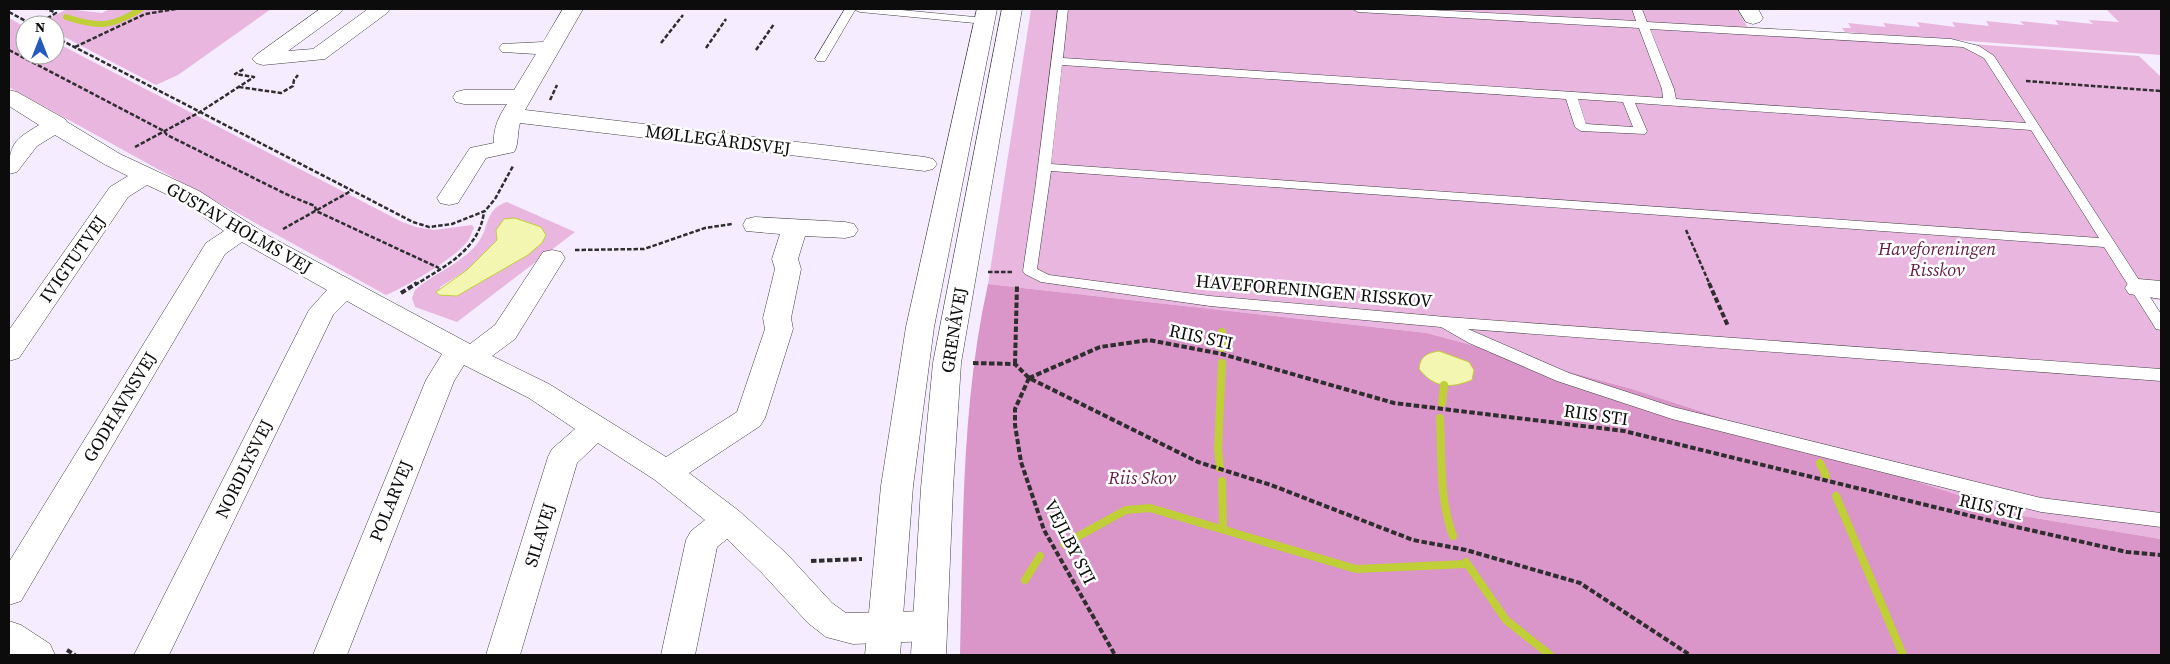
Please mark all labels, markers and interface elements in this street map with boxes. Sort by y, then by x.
north arrow [15,15,65,65]
text: N [35,17,45,37]
street label: MØLLEGÅRDSVEJ [644,118,793,161]
street label: GUSTAV HOLMS VEJ [162,176,317,280]
street label: IVIGTUTVEJ [33,210,112,307]
park label: Haveforeningen Risskov [1877,236,1996,282]
street label: HAVEFORENINGEN RISSKOV [1195,268,1433,313]
street label: GRENÅVEJ [934,285,973,375]
street label: RIIS STI [1167,318,1236,356]
street label: GODHAVNSVEJ [77,347,162,467]
street label: RIIS STI [1562,398,1630,431]
street label: NORDLYSVEJ [209,415,278,522]
street label: POLARVEJ [363,456,418,545]
park label: Riis Skov [1107,465,1176,490]
street label: RIIS STI [1957,487,2026,526]
street label: VEJLBY STI [1038,495,1103,589]
street label: SILAVEJ [518,499,561,570]

